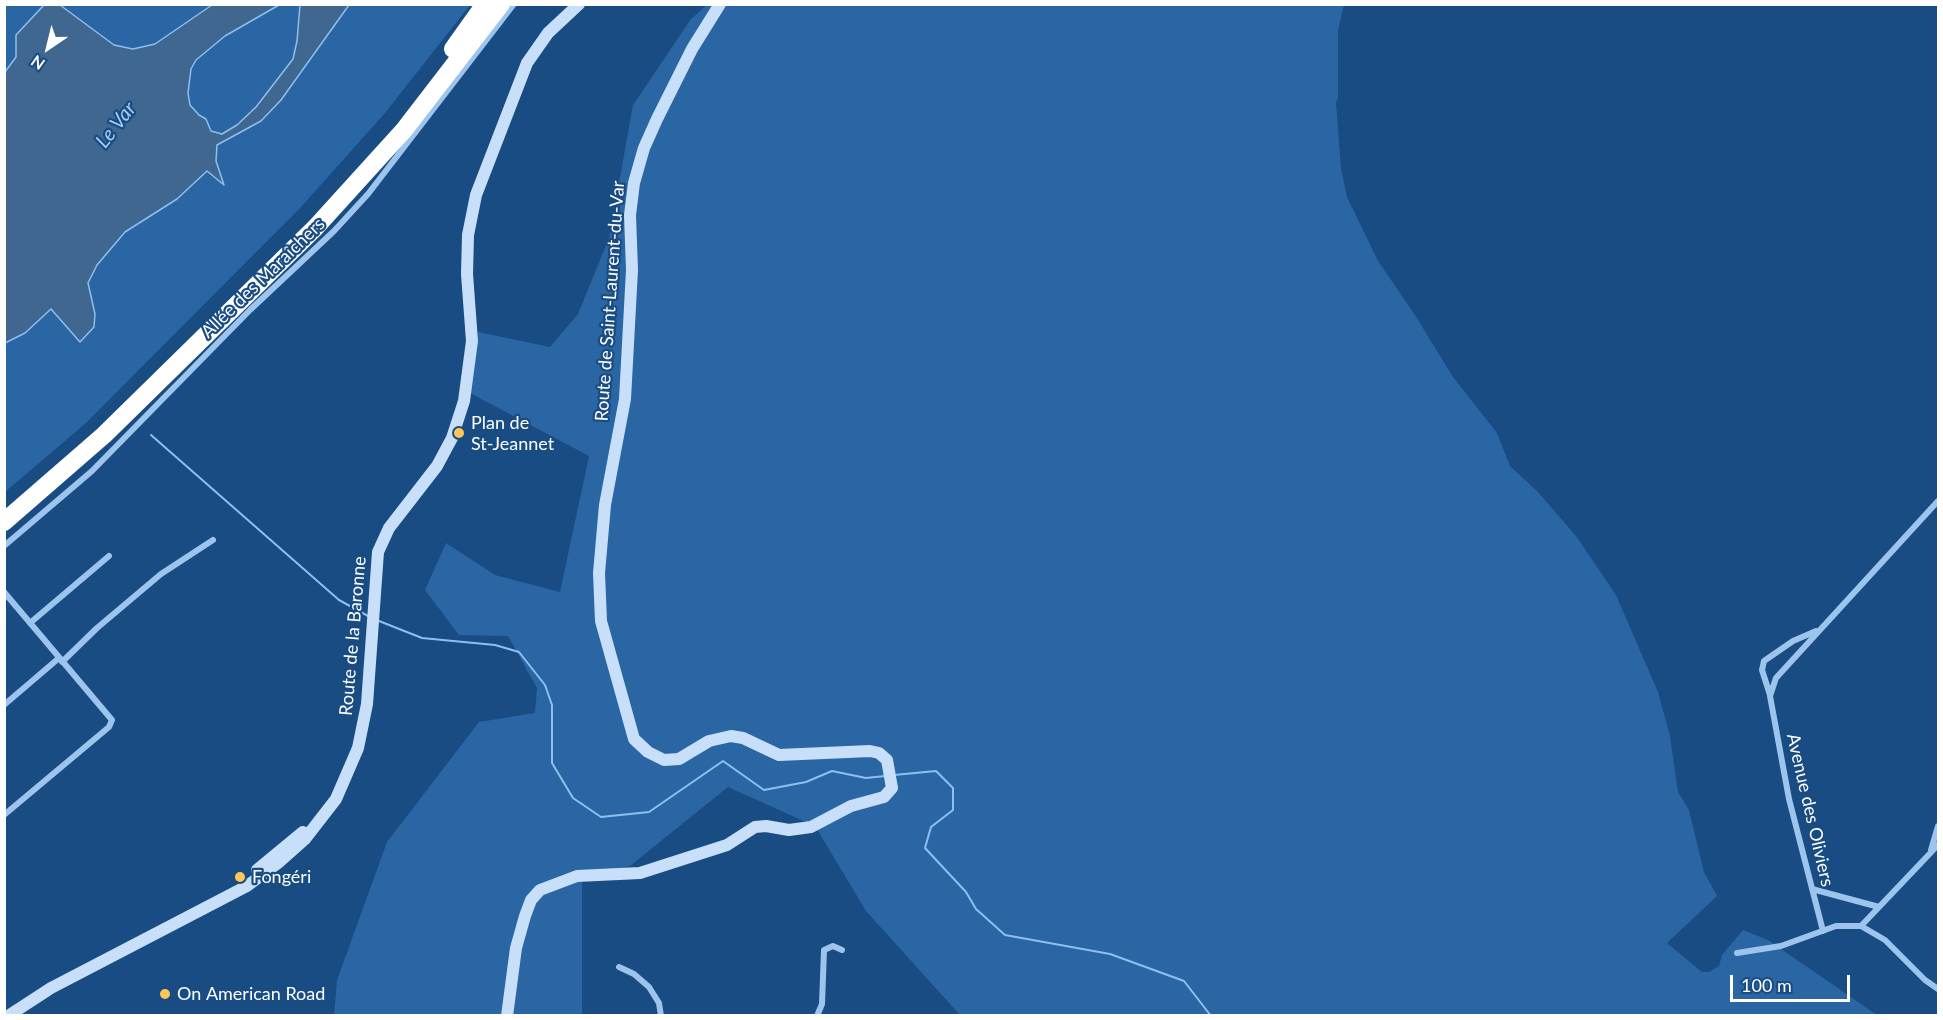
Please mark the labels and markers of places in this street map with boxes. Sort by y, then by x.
place label: Plan de St-Jeannet [471,412,554,454]
marker: Plan de St-Jeannet [452,426,466,440]
place label: Fongéri [252,866,311,888]
marker: Fongéri [233,870,247,884]
place label: On American Road [177,983,325,1005]
marker: On American Road [158,987,172,1001]

